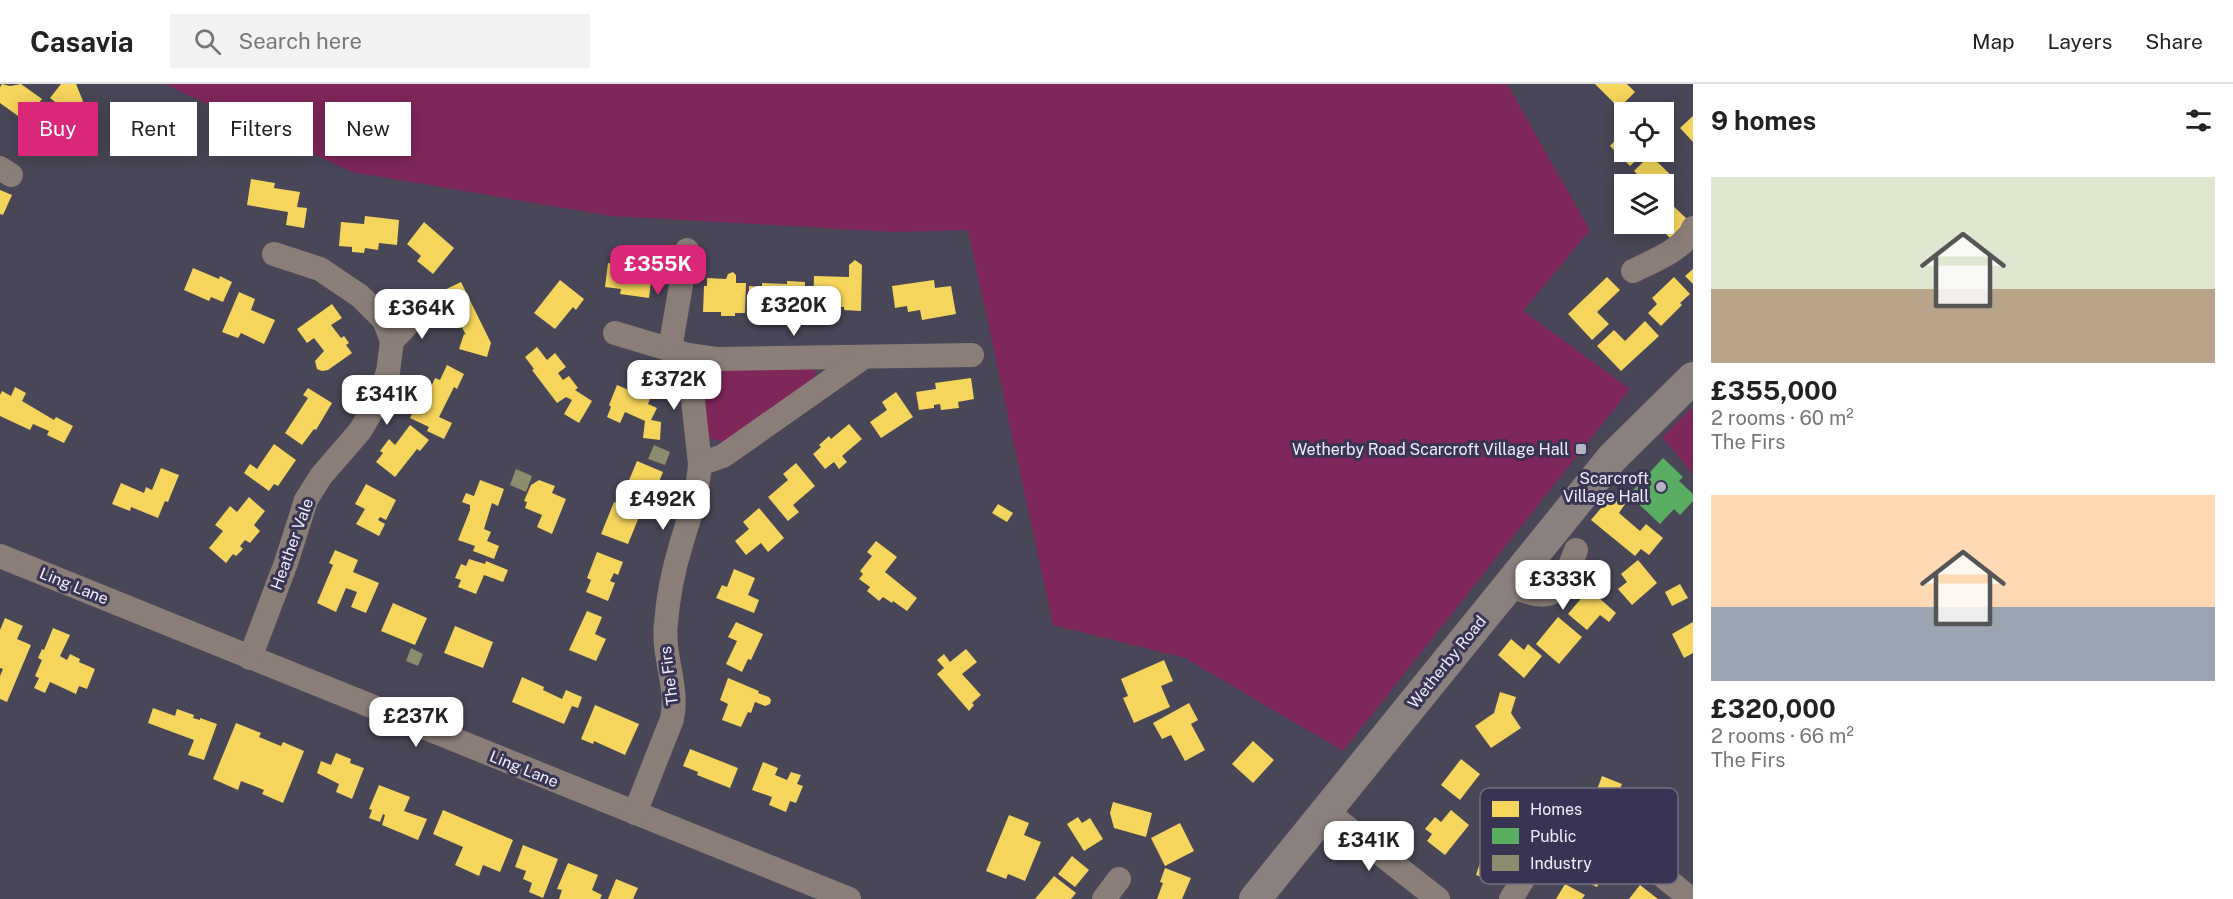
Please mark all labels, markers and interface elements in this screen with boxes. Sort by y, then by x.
search box [170,14,590,68]
text: Casavia [30,25,134,58]
icon: search [191,25,224,58]
text: Search here [239,28,362,54]
text: Map [1972,29,2015,54]
text: Layers [2048,29,2112,54]
text: Share [2145,29,2203,54]
chip: Buy [18,102,98,156]
chip: Rent [110,102,197,156]
chip: Filters [209,102,313,156]
chip: New [325,102,411,156]
map controls [1614,102,1674,234]
button: locate [1614,102,1674,162]
icon: filters [2182,104,2215,137]
text: 9 homes [1711,105,1816,136]
button: layers [1614,174,1674,234]
icon: home [1909,216,2017,324]
pin: £355K [616,245,700,296]
text: £355K [624,252,692,276]
pin: £320K [752,286,836,337]
pin: £364K [380,289,464,340]
text: £320K [761,293,827,317]
text: £364K [389,296,455,320]
pin: £372K [632,360,716,411]
text: £372K [641,367,707,391]
pin: £341K [345,375,429,426]
text: £355,000 [1711,375,1838,406]
text: £341K [356,382,418,406]
text: 2 rooms · 60 m² [1711,406,1854,430]
text: The Firs [1711,430,1785,454]
place label: Wetherby Road Scarcroft Village Hall [1292,440,1569,459]
marker: Wetherby Road Scarcroft Village Hall [1574,442,1588,456]
place label: Scarcroft Village Hall [1563,469,1649,506]
pin: £492K [621,480,705,531]
marker: Scarcroft Village Hall [1654,480,1668,494]
text: £492K [630,487,696,511]
street label: Heather Vale [267,495,317,593]
icon: home [1909,534,2017,642]
pin: £333K [1521,560,1605,611]
street label: Ling Lane [37,564,111,608]
text: £333K [1529,567,1597,591]
street label: Wetherby Road [1404,612,1490,712]
street label: The Firs [656,645,682,707]
text: £320,000 [1711,693,1836,724]
pin: £237K [374,697,458,748]
text: £237K [383,704,449,728]
text: 2 rooms · 66 m² [1711,724,1854,748]
street label: Ling Lane [487,747,561,791]
text: The Firs [1711,748,1785,772]
legend [1480,788,1678,884]
text: Homes [1530,800,1582,819]
pin: £341K [1327,821,1411,872]
text: Public [1530,827,1577,846]
text: £341K [1338,828,1400,852]
text: Industry [1530,854,1592,873]

